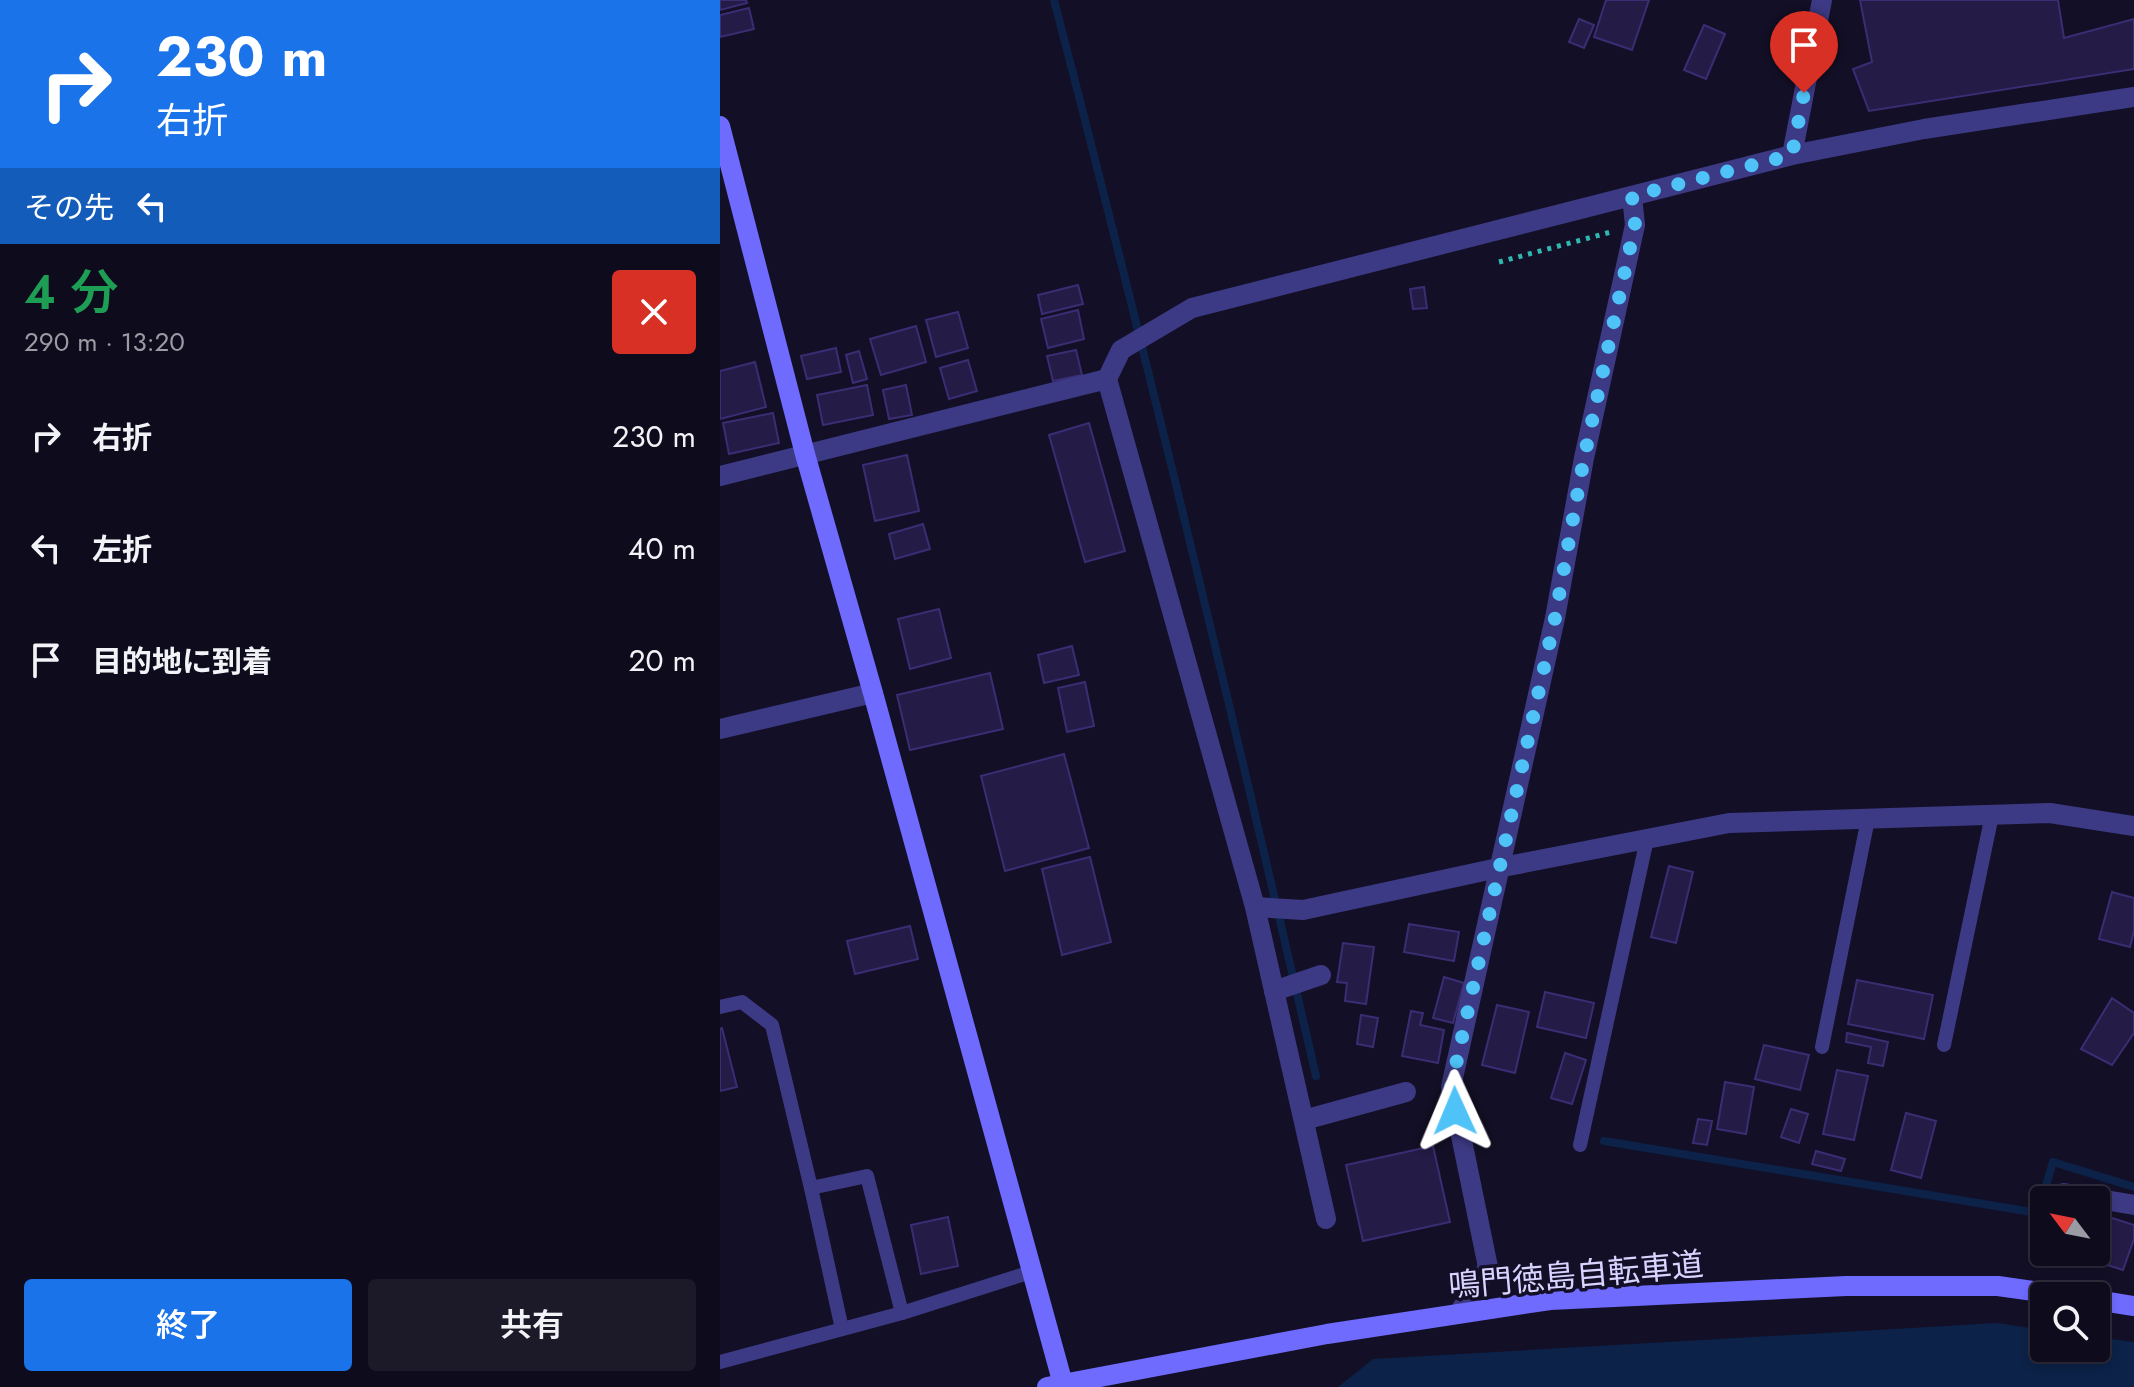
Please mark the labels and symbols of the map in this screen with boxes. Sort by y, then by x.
pin [1770,11,1838,93]
position arrow [1413,1069,1497,1153]
north arrow [2030,1186,2110,1266]
street label: 鳴門徳島自転車道 [1446,1241,1706,1309]

